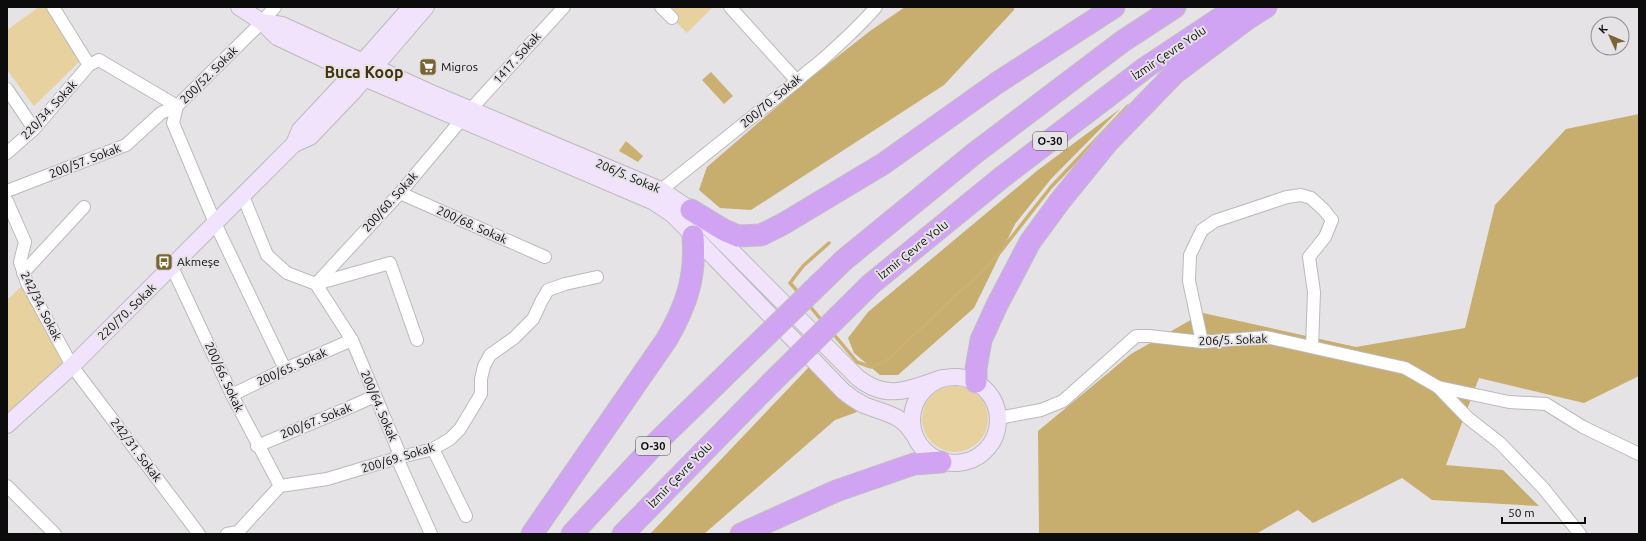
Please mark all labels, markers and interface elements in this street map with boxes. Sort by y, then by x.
north arrow [1590,16,1630,56]
text: K [1596,22,1610,36]
street label: İzmir Çevre Yolu [1129,23,1208,82]
street label: 1417. Sokak [490,29,543,86]
street label: 200/52. Sokak [177,43,240,106]
supermarket icon: Migros [418,57,438,77]
place label: Migros [441,60,478,73]
district label: Buca Koop [325,63,403,81]
street label: 200/70. Sokak [738,71,804,130]
street label: 220/34. Sokak [18,78,79,142]
road number: O-30 [1033,132,1067,150]
street label: 200/57. Sokak [47,141,122,180]
street label: 206/5. Sokak [594,156,662,195]
street label: 200/60. Sokak [360,169,420,234]
street label: 200/68. Sokak [435,203,509,246]
street label: İzmir Çevre Yolu [875,217,950,282]
bus stop icon: Akmeşe [154,252,174,272]
place label: Akmeşe [177,255,220,268]
street label: 242/34. Sokak [19,269,64,342]
street label: 220/70. Sokak [95,281,158,343]
street label: 206/5. Sokak [1198,332,1268,347]
street label: 200/66. Sokak [203,340,246,414]
street label: 200/65. Sokak [255,345,329,388]
street label: 200/64. Sokak [359,368,400,443]
street label: 200/67. Sokak [278,400,353,441]
street label: 242/31. Sokak [108,416,164,484]
road number: O-30 [636,437,670,455]
street label: İzmir Çevre Yolu [645,439,714,510]
street label: 200/69. Sokak [360,440,436,475]
scale bar [1502,499,1585,525]
text: 50 m [1508,506,1535,519]

